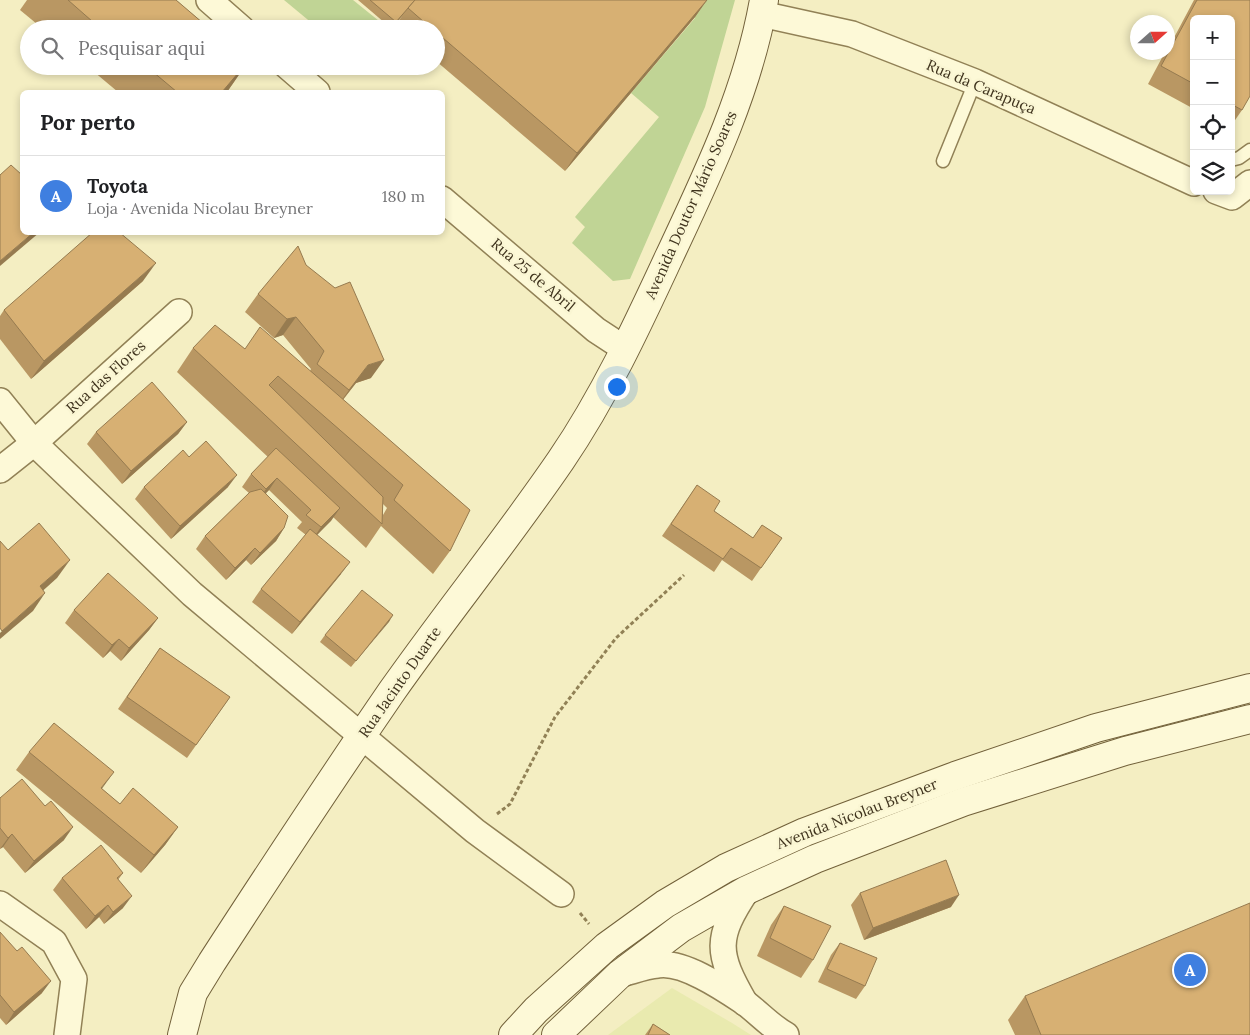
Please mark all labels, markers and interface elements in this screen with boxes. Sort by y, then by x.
north arrow [1130,15,1175,60]
map controls [1190,15,1235,195]
button: + [1190,15,1235,60]
search box [20,20,445,75]
icon: search [38,34,66,62]
text: Pesquisar aqui [78,36,205,60]
street label: Rua da Carapuça [924,55,1039,118]
button: − [1190,60,1235,105]
button: locate [1190,105,1235,150]
street label: Avenida Doutor Mário Soares [640,108,741,303]
text: Por perto [40,109,135,136]
button: layers [1190,150,1235,195]
text: Toyota [87,174,148,198]
text: A [51,186,61,206]
text: 180 m [382,186,425,206]
text: Loja · Avenida Nicolau Breyner [87,198,313,218]
street label: Rua 25 de Abril [487,234,579,315]
street label: Rua das Flores [62,336,149,417]
your location [604,374,630,400]
street label: Rua Jacinto Duarte [354,622,445,741]
street label: Avenida Nicolau Breyner [773,774,940,853]
pin: A [1174,951,1206,989]

